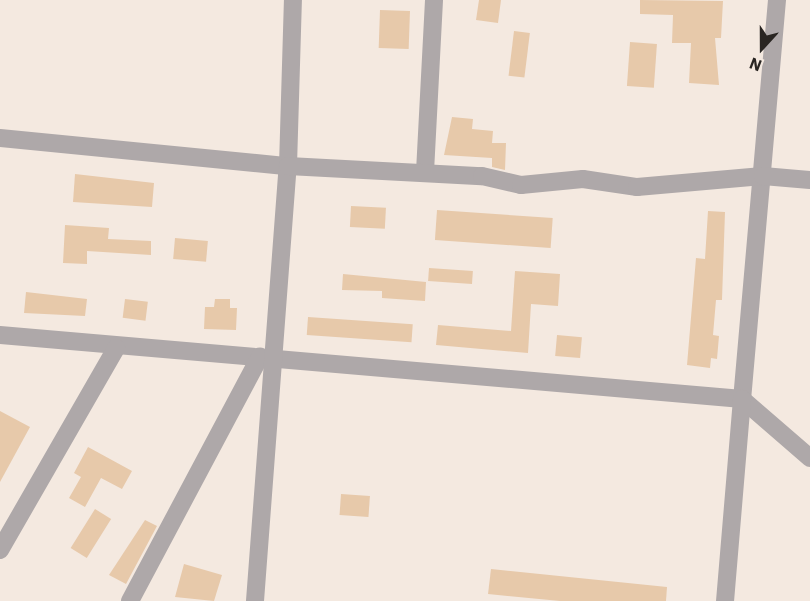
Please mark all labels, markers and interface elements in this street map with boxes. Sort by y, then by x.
north arrow [732,18,792,78]
text: N [747,53,765,76]

